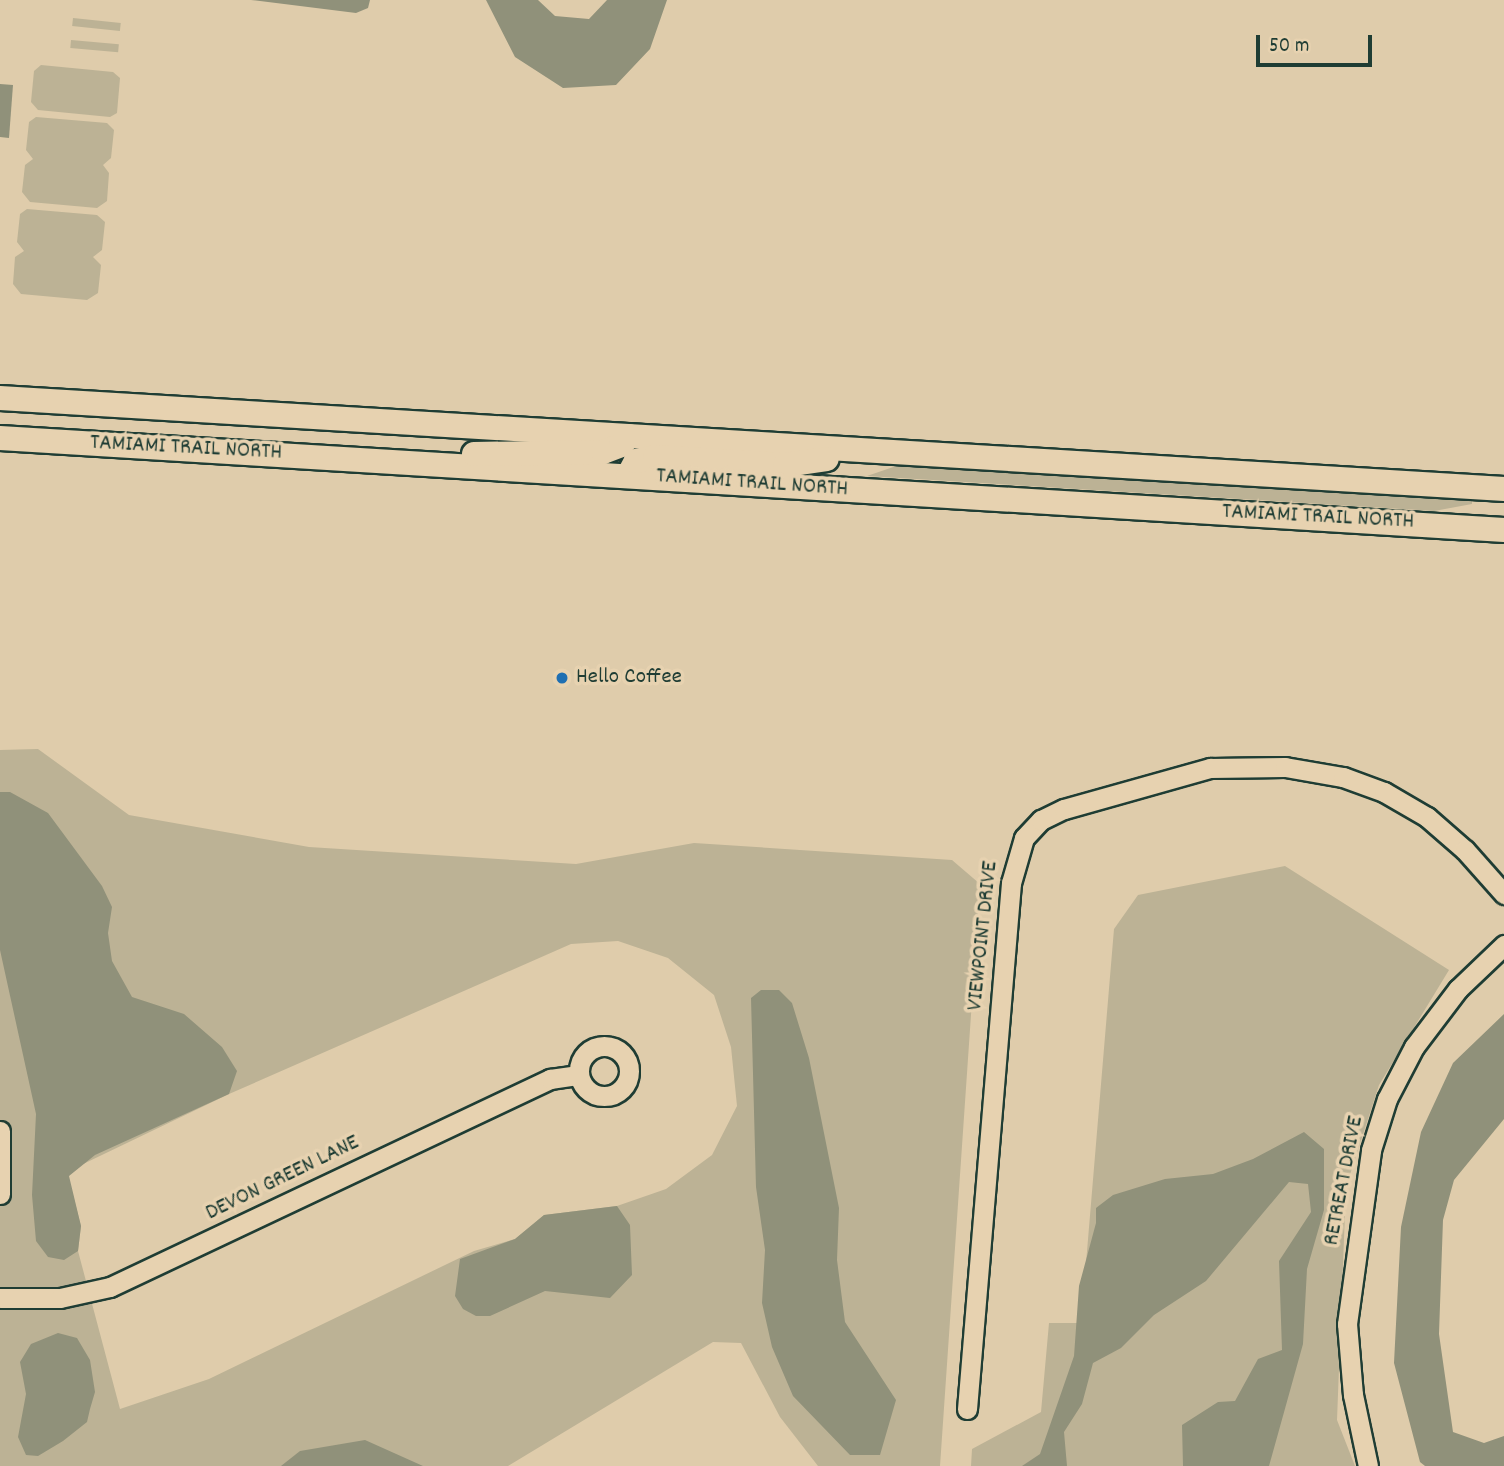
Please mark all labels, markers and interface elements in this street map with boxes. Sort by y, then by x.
scale bar [1259,21,1374,65]
text: 50 m [1269,32,1309,62]
street label: TAMIAMI TRAIL NORTH [89,430,283,468]
street label: TAMIAMI TRAIL NORTH [655,464,849,504]
street label: TAMIAMI TRAIL NORTH [1221,499,1415,537]
place label: Hello Coffee [576,664,682,692]
marker: Hello Coffee [554,670,570,686]
street label: VIEWPOINT DRIVE [962,860,1006,1012]
street label: RETREAT DRIVE [1319,1114,1371,1248]
street label: DEVON GREEN LANE [202,1130,364,1228]

